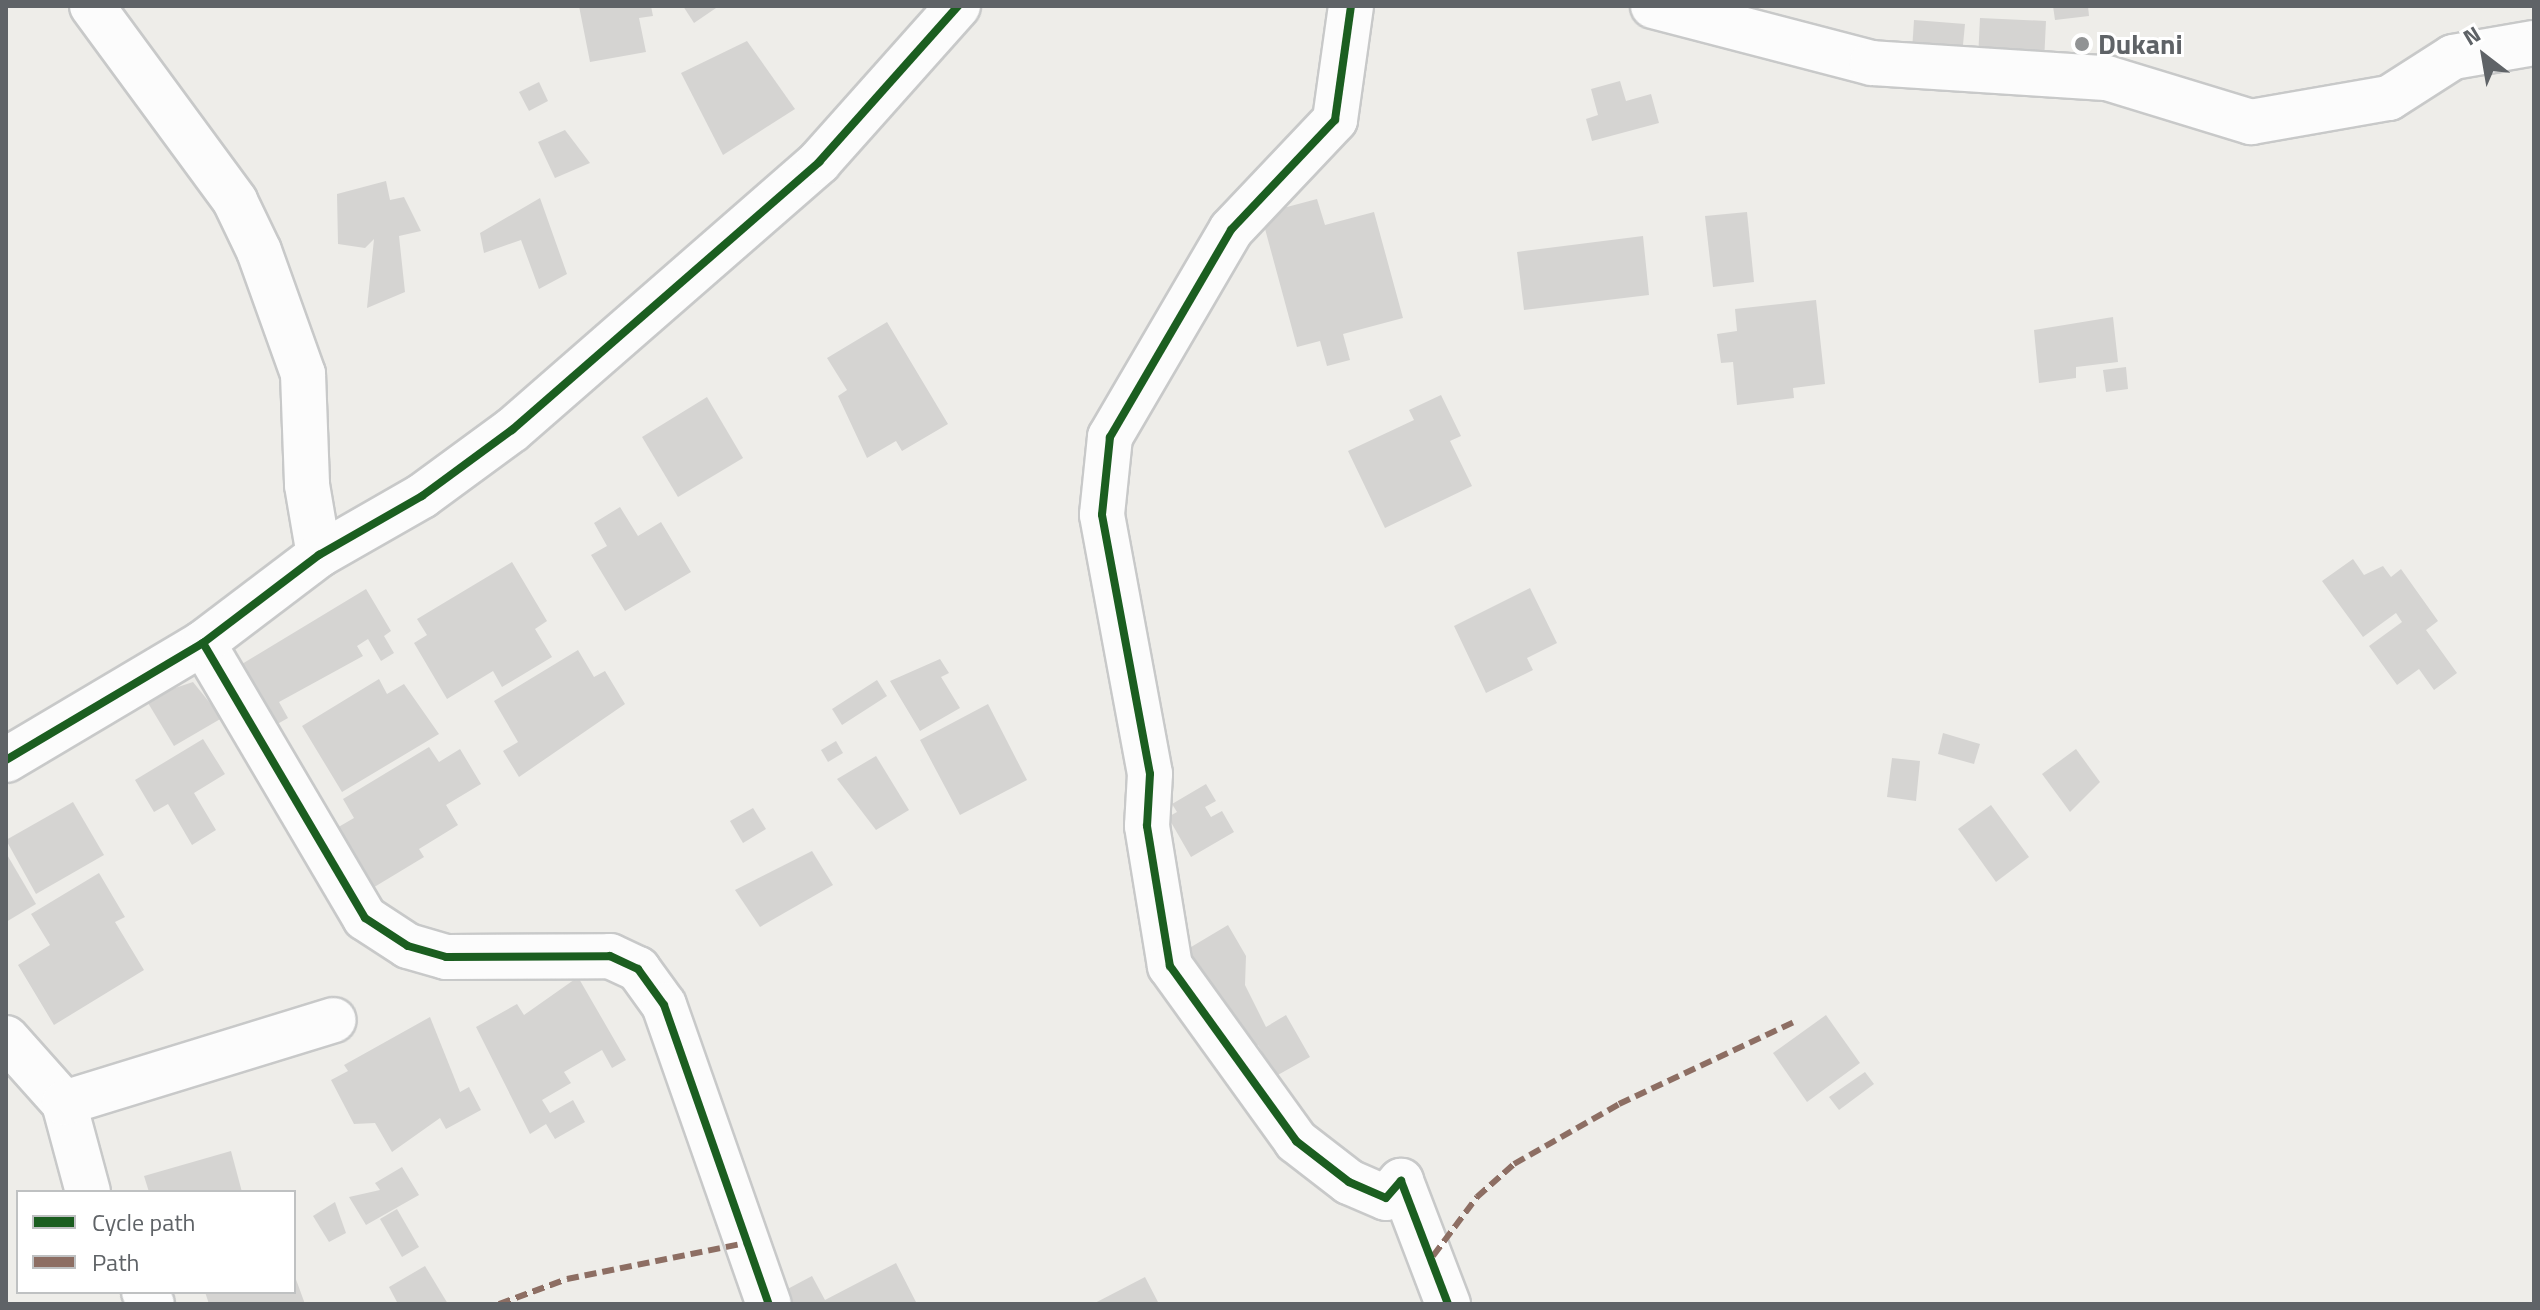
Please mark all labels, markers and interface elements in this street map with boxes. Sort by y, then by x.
north arrow [2444,16,2524,96]
text: N [2456,17,2487,54]
place label: Dukani [2098,27,2183,61]
marker: Dukani [2073,35,2091,53]
legend [16,1190,296,1294]
text: Cycle path [92,1204,195,1240]
text: Path [92,1244,139,1280]

